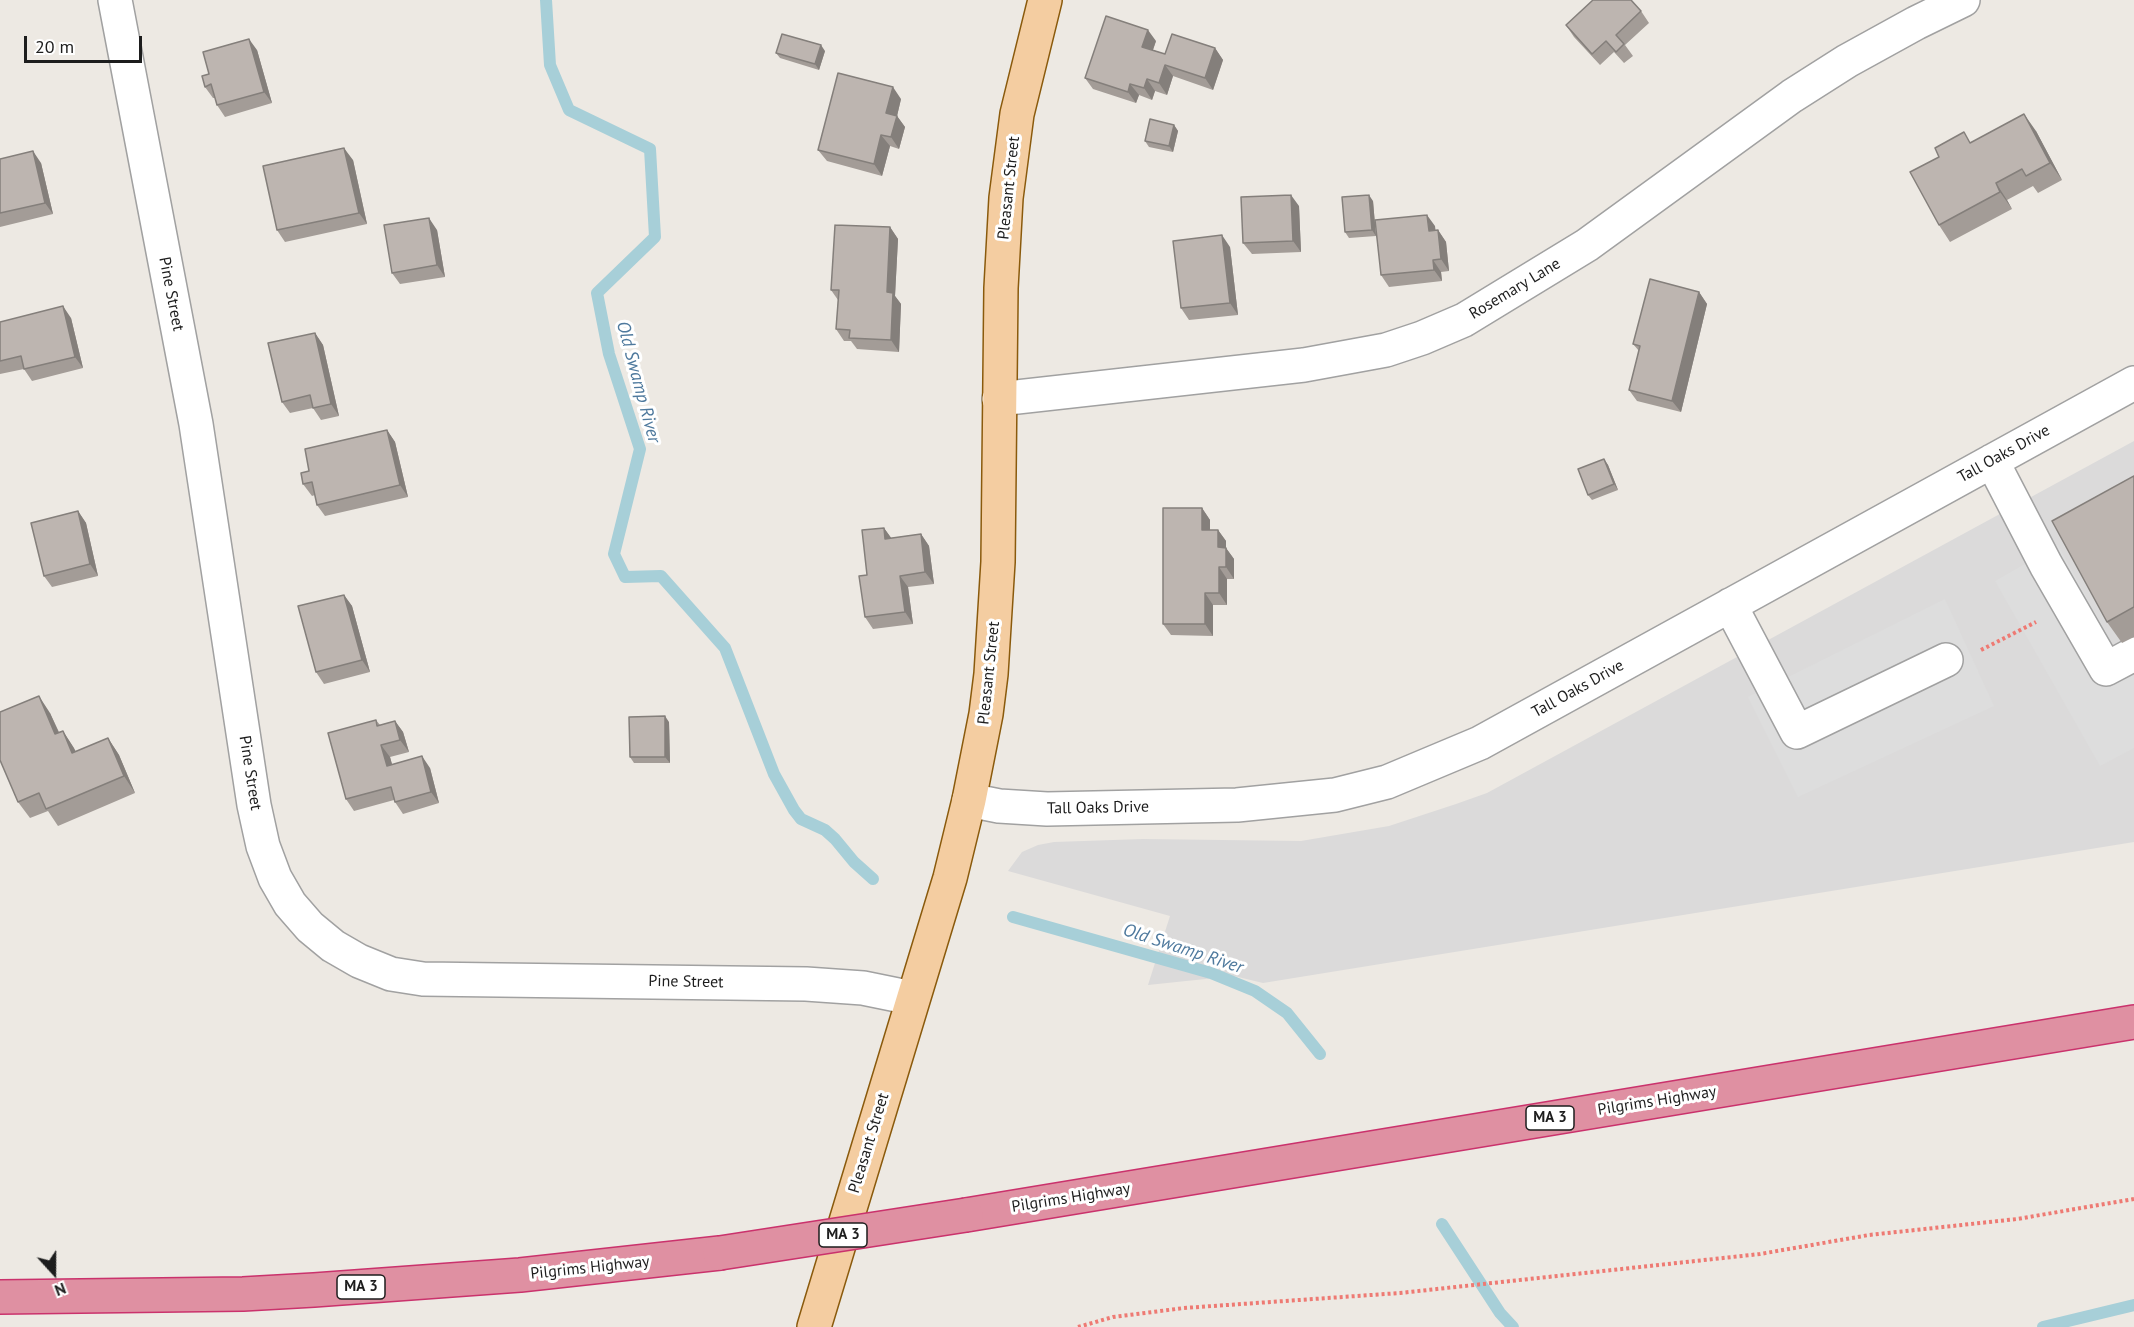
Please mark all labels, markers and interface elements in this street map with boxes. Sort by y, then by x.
scale bar [27,24,146,62]
text: 20 m [35,35,74,58]
street label: Pleasant Street [994,135,1024,241]
street label: Rosemary Lane [1466,254,1564,324]
street label: Pine Street [154,255,188,333]
water label: Old Swamp River [611,319,665,445]
street label: Tall Oaks Drive [1955,421,2053,487]
street label: Pleasant Street [974,620,1004,726]
street label: Tall Oaks Drive [1529,656,1627,722]
street label: Pine Street [235,734,265,812]
street label: Tall Oaks Drive [1047,798,1149,818]
water label: Old Swamp River [1120,919,1246,979]
street label: Pine Street [648,972,724,992]
street label: Pilgrims Highway [1596,1082,1718,1120]
street label: Pleasant Street [845,1091,893,1195]
road number: MA 3 [1526,1106,1574,1130]
street label: Pilgrims Highway [1010,1179,1132,1217]
road number: MA 3 [819,1223,867,1247]
north arrow [24,1243,84,1303]
street label: Pilgrims Highway [529,1252,651,1284]
road number: MA 3 [337,1275,385,1299]
text: N [52,1279,69,1301]

